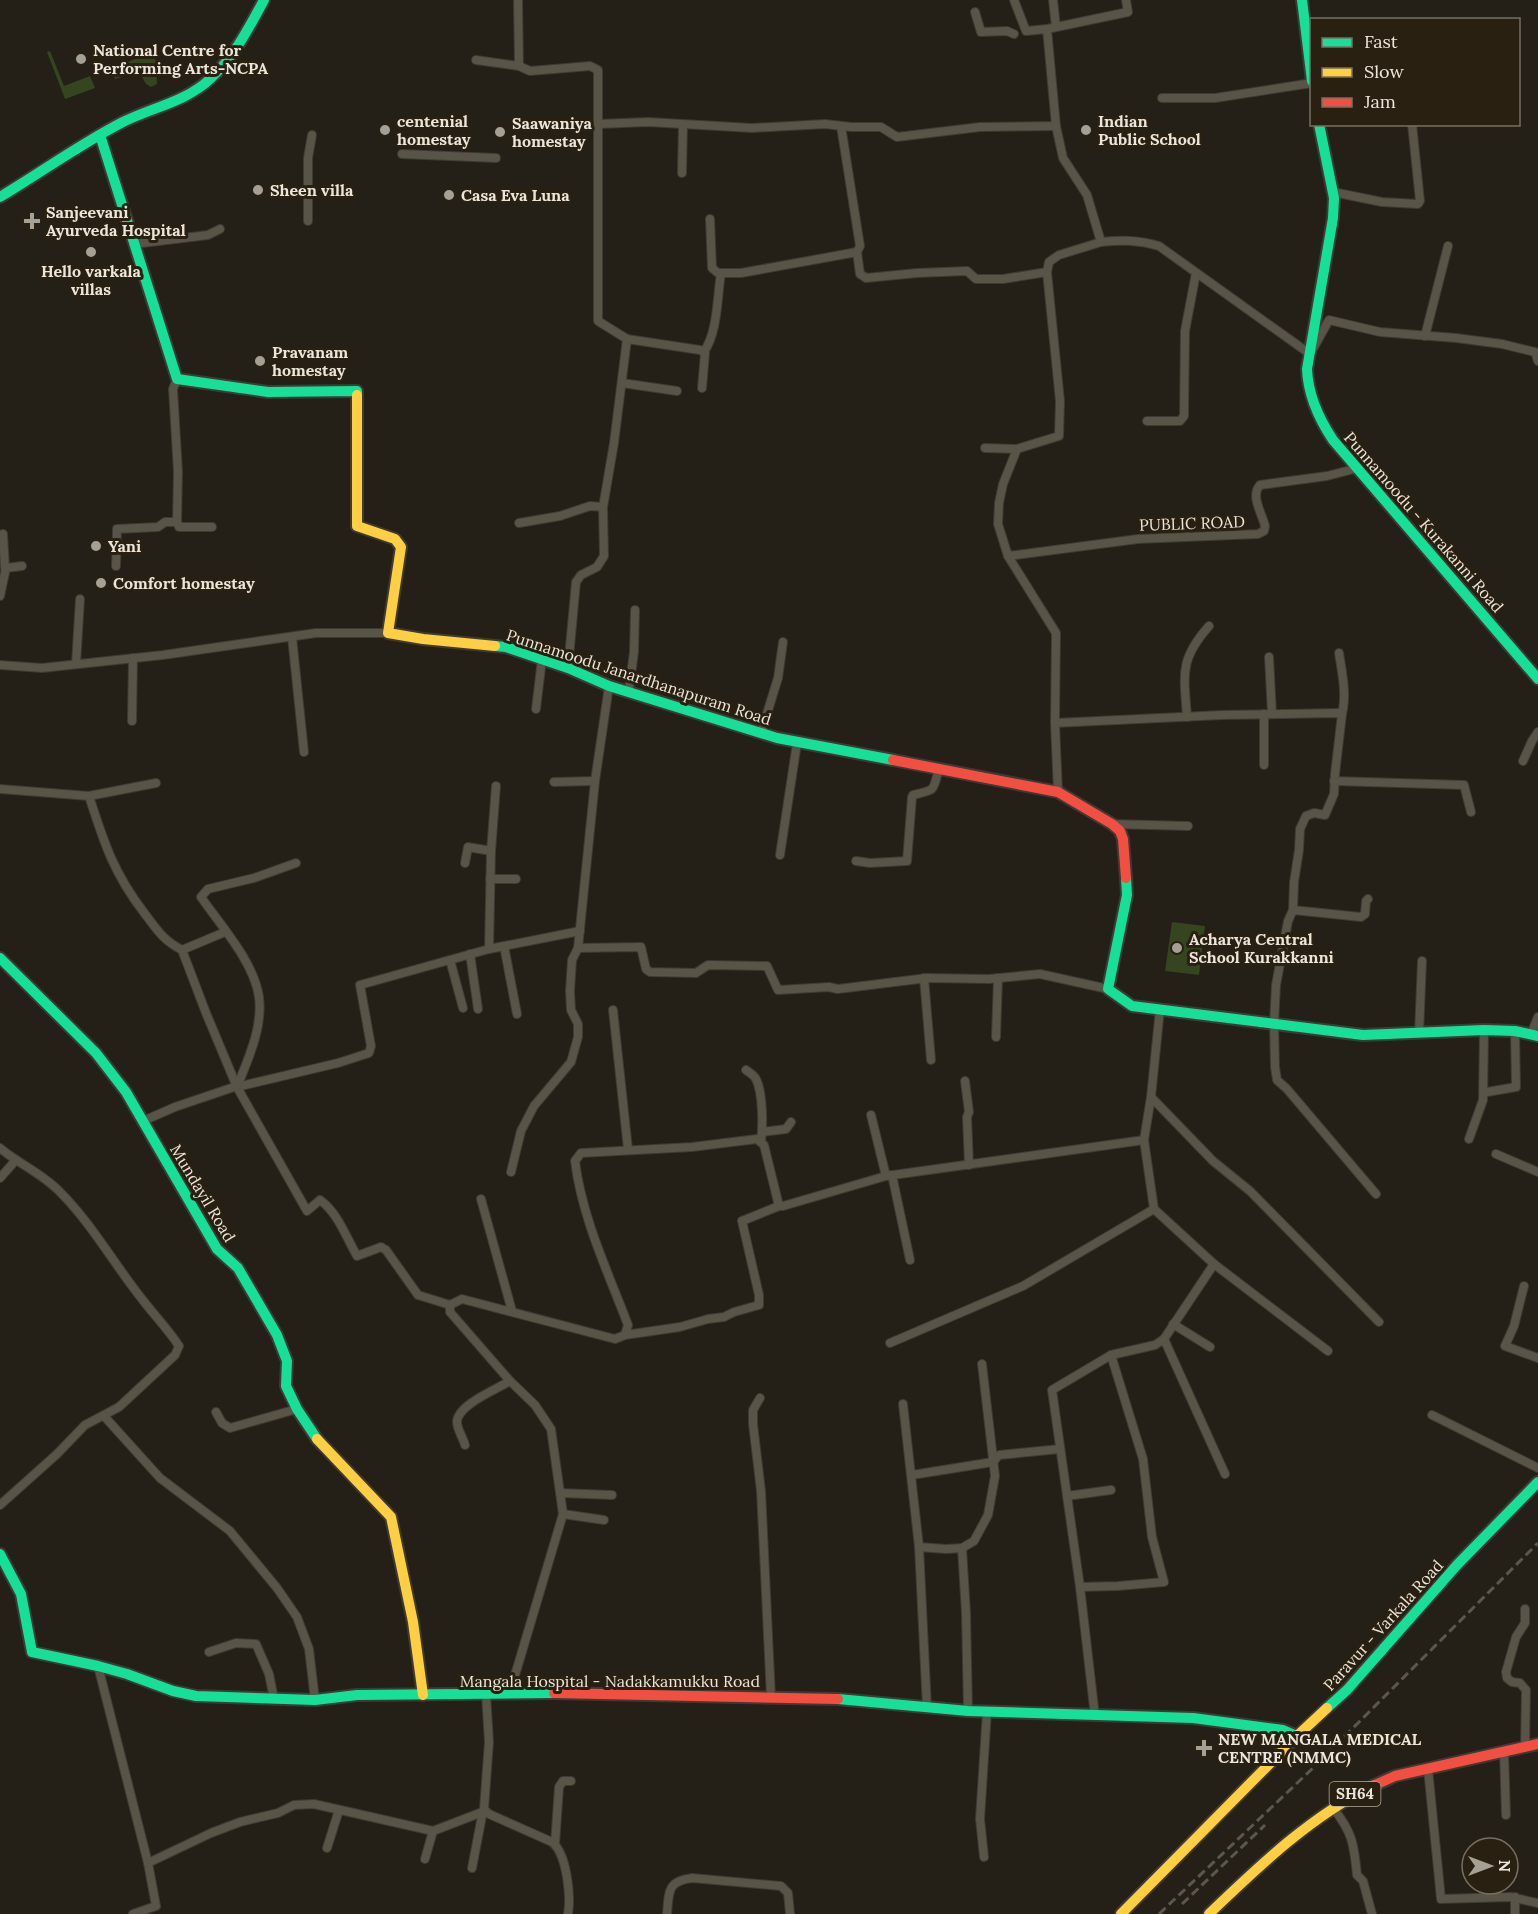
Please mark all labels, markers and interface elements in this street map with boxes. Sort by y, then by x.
legend [1310,18,1520,126]
text: Fast [1364,30,1398,53]
place label: National Centre for Performing Arts-NCPA [93,40,268,78]
marker: National Centre for Performing Arts-NCPA [74,52,88,66]
text: Slow [1364,60,1404,83]
text: Jam [1363,90,1396,113]
place label: centenial homestay [397,111,471,149]
place label: Indian Public School [1098,111,1201,149]
place label: Saawaniya homestay [512,113,593,151]
marker: centenial homestay [378,123,392,137]
marker: Indian Public School [1079,123,1093,137]
marker: Saawaniya homestay [493,125,507,139]
place label: Sheen villa [270,180,354,200]
marker: Sheen villa [251,183,265,197]
place label: Casa Eva Luna [461,185,570,205]
marker: Casa Eva Luna [442,188,456,202]
place label: Sanjeevani Ayurveda Hospital [46,202,186,240]
marker: Sanjeevani Ayurveda Hospital [23,212,41,230]
marker: Hello varkala villas [84,245,98,259]
place label: Hello varkala villas [41,261,142,299]
place label: Pravanam homestay [272,342,349,380]
marker: Pravanam homestay [253,354,267,368]
street label: Punnamoodu - Kurakanni Road [1340,428,1508,617]
street label: PUBLIC ROAD [1139,511,1245,535]
place label: Yani [108,536,141,556]
marker: Yani [89,539,103,553]
place label: Comfort homestay [113,573,255,593]
marker: Comfort homestay [94,576,108,590]
street label: Punnamoodu Janardhanapuram Road [504,625,774,729]
place label: Acharya Central School Kurakkanni [1189,929,1334,967]
marker: Acharya Central School Kurakkanni [1170,941,1184,955]
street label: Mundayil Road [166,1141,240,1246]
street label: Paravur - Varkala Road [1319,1555,1447,1695]
street label: Mangala Hospital - Nadakkamukku Road [460,1671,761,1691]
place label: NEW MANGALA MEDICAL CENTRE (NMMC) [1218,1729,1422,1768]
marker: NEW MANGALA MEDICAL CENTRE (NMMC) [1195,1739,1213,1757]
road number: SH64 [1330,1782,1380,1806]
north arrow [1460,1836,1520,1896]
text: N [1495,1860,1515,1872]

